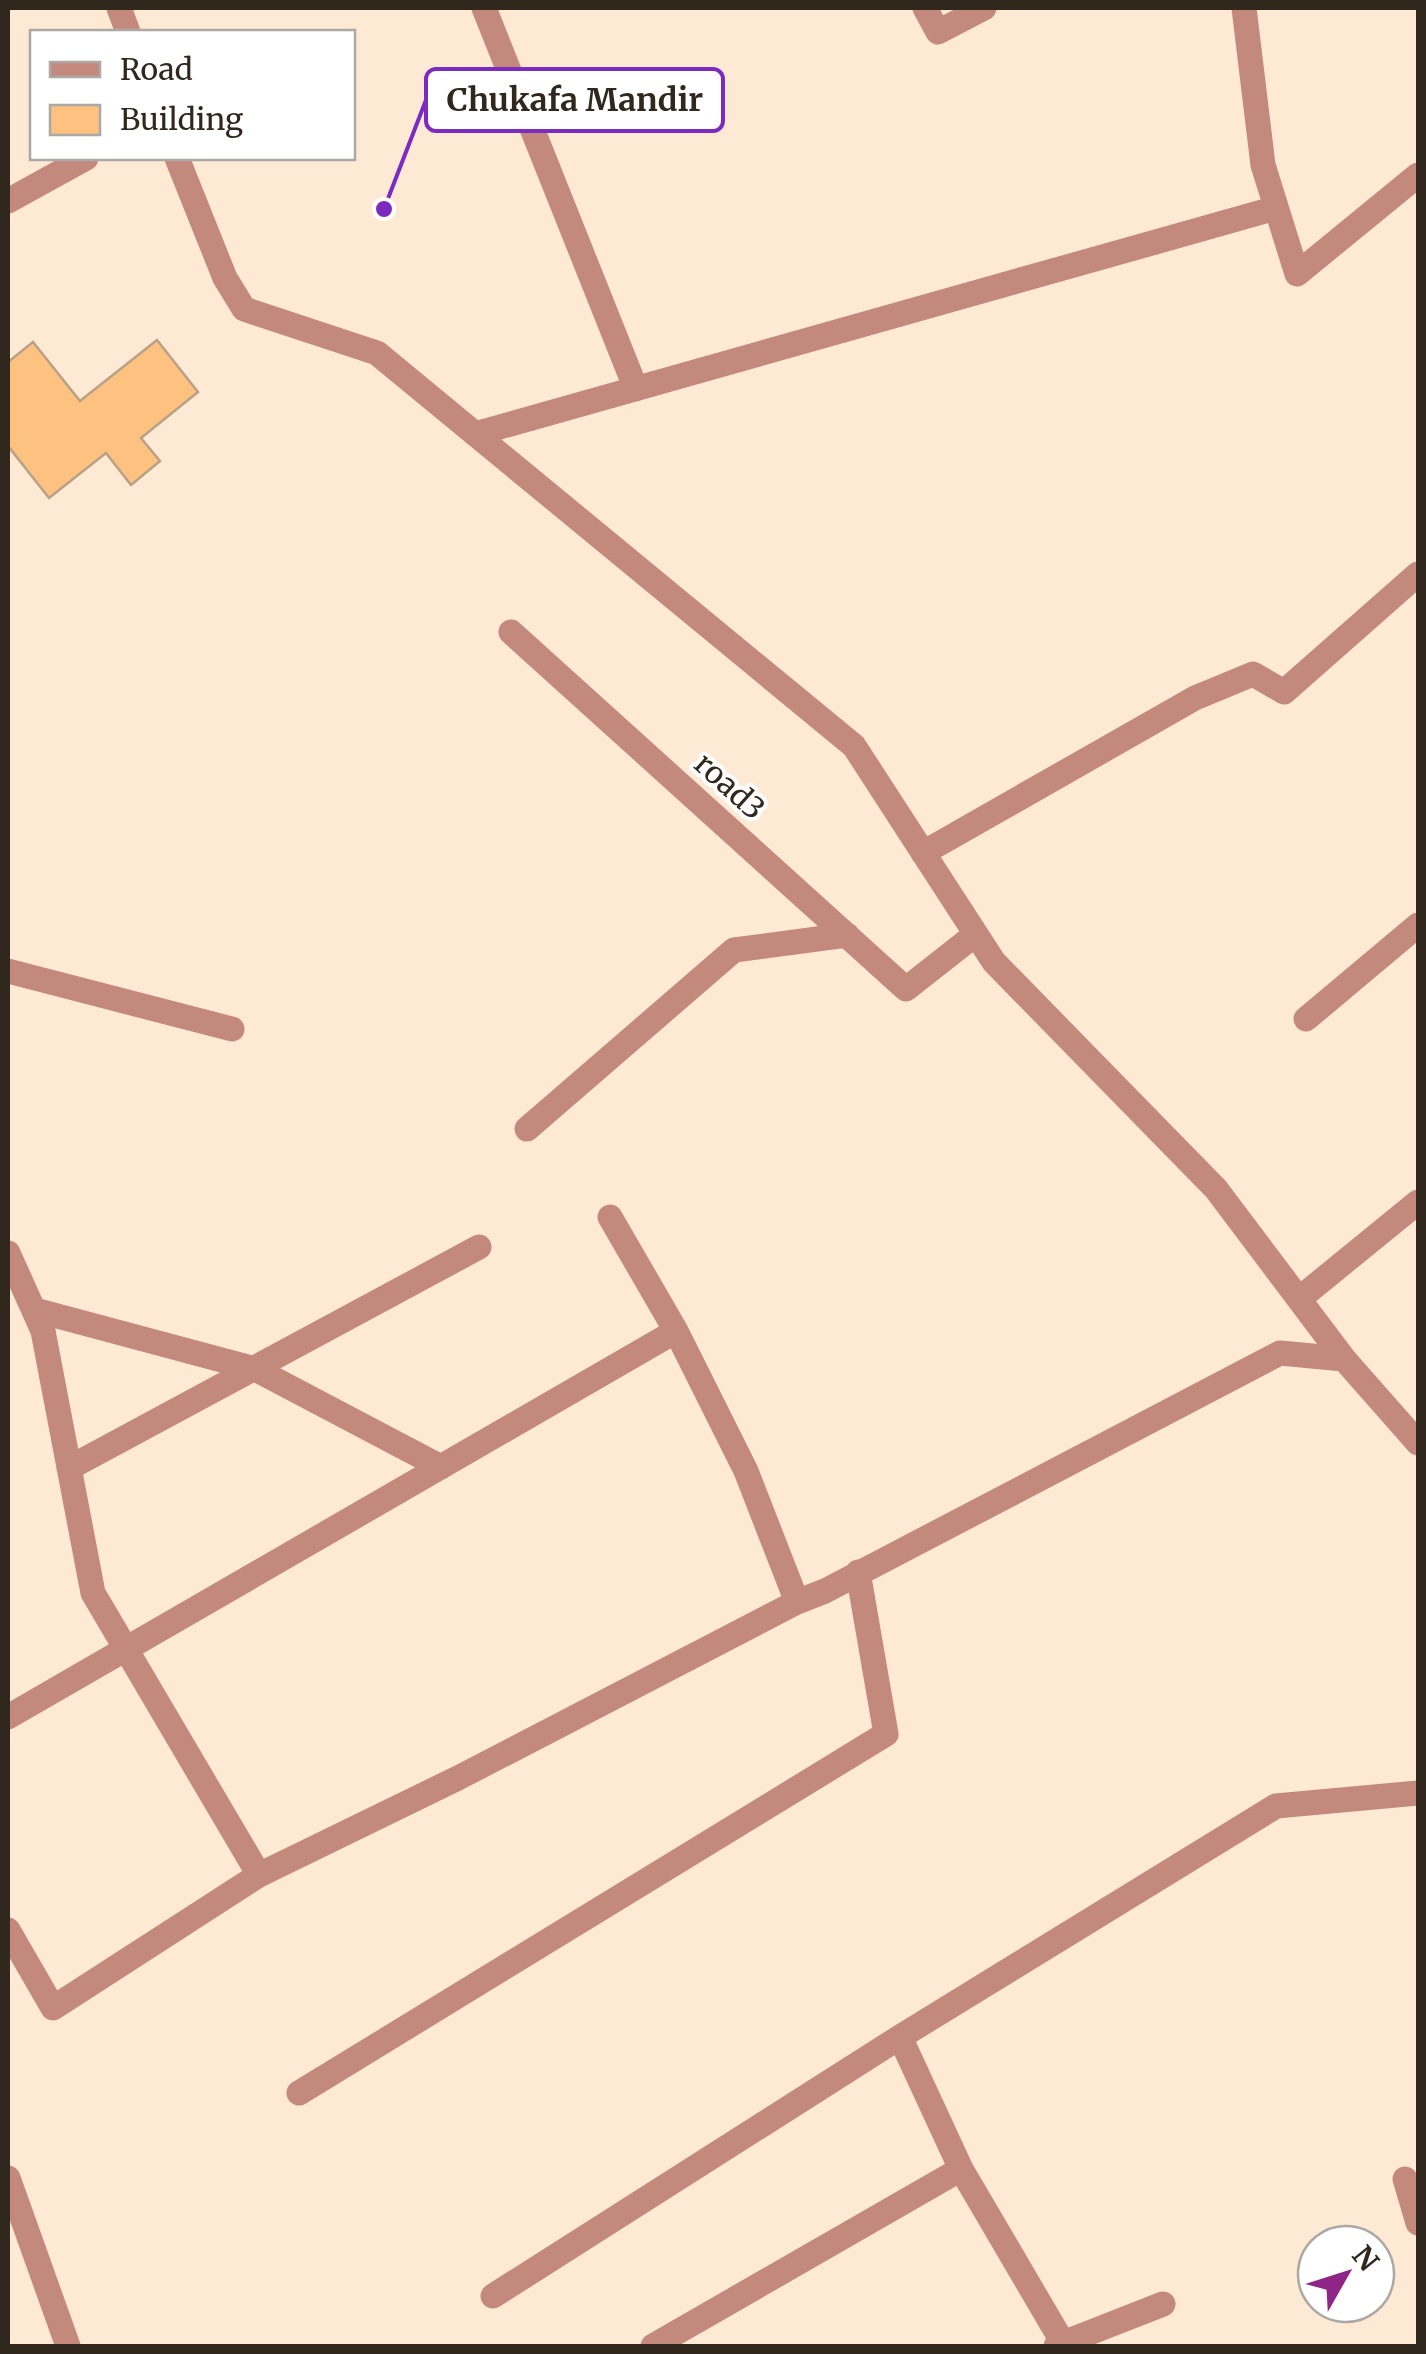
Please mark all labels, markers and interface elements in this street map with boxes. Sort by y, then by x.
legend [30,30,355,160]
text: Road [120,50,193,88]
callout: Chukafa Mandir [426,69,723,131]
text: Chukafa Mandir [447,80,703,120]
text: Building [120,100,243,138]
street label: road3 [687,745,773,827]
north arrow [1296,2224,1396,2324]
text: N [1344,2238,1386,2278]

